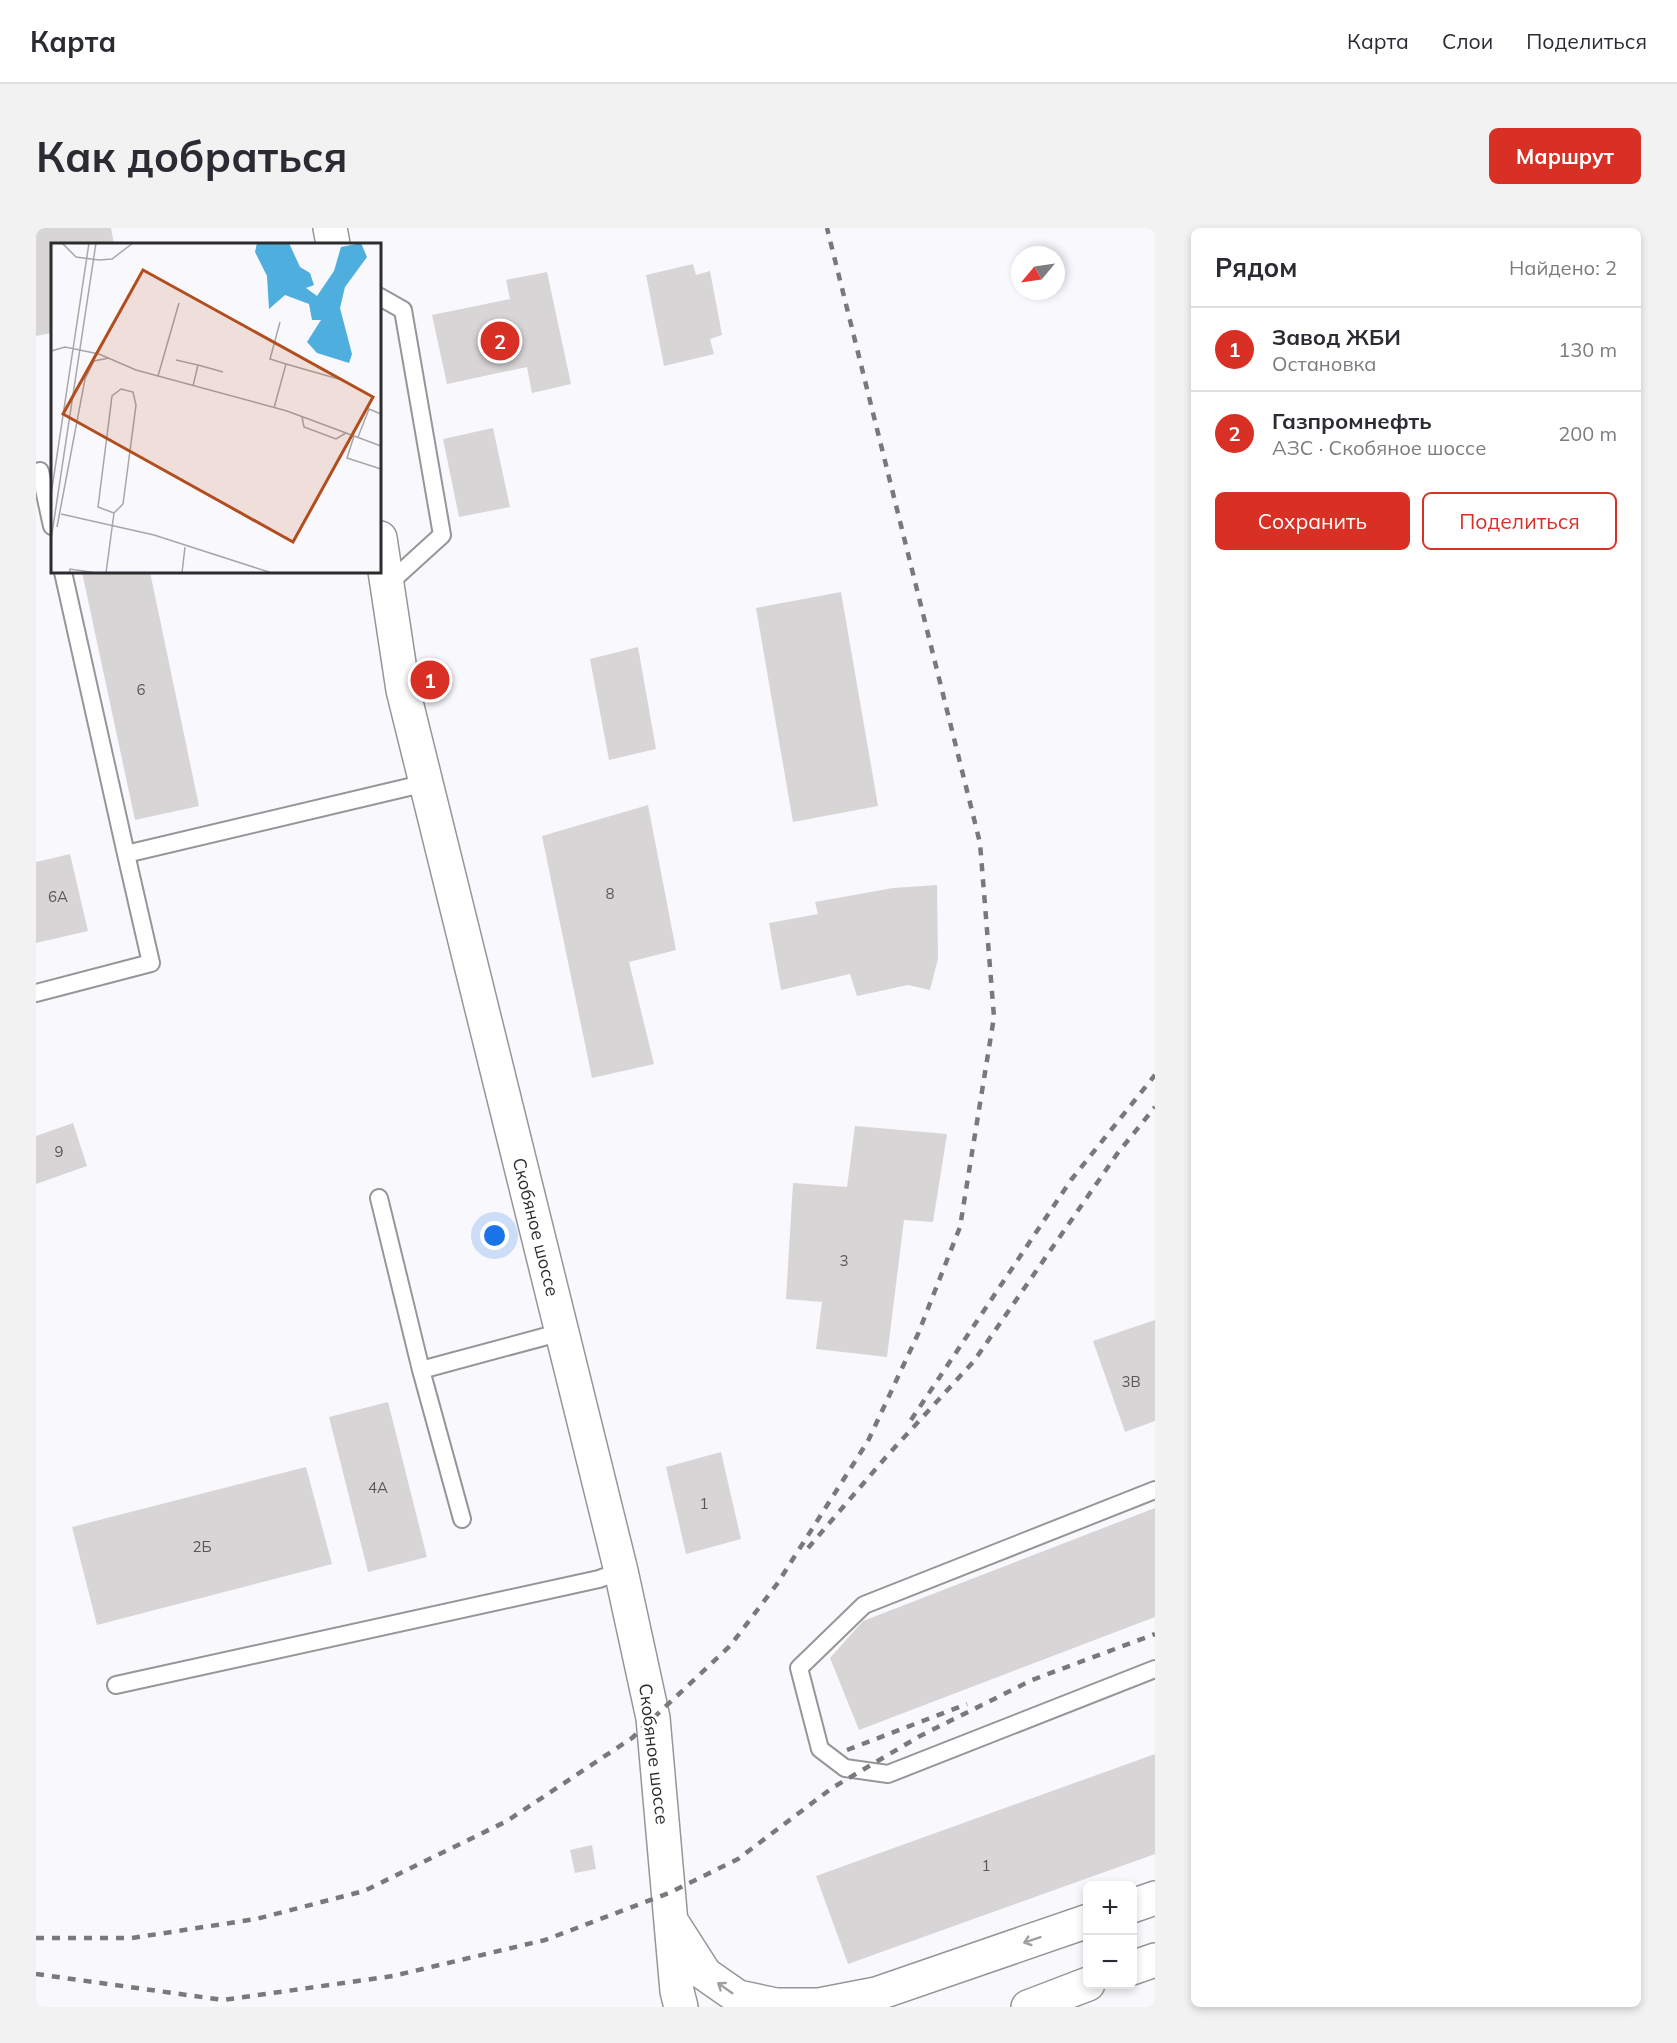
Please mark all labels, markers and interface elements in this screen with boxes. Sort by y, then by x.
text: Карта [30,24,116,59]
text: Карта [1347,28,1409,54]
text: Слои [1442,28,1493,54]
text: Поделиться [1526,28,1647,54]
button: Маршрут [1489,128,1641,184]
text: Как добраться [36,130,348,183]
inset map [51,243,381,573]
north arrow [1011,246,1065,300]
text: Рядом [1215,251,1298,284]
text: Найдено: 2 [1509,255,1617,280]
pin: 2 [480,318,520,364]
text: Завод ЖБИ [1272,323,1401,351]
text: 1 [1229,337,1241,362]
text: 130 m [1558,337,1617,362]
text: Остановка [1272,351,1377,376]
text: Газпромнефть [1272,407,1432,435]
text: 2 [1229,421,1241,446]
text: 200 m [1558,421,1617,446]
text: АЗС · Скобяное шоссе [1272,435,1486,460]
button: Сохранить [1215,492,1410,550]
button: Поделиться [1422,492,1617,550]
pin: 1 [410,658,450,702]
house number: 6 [136,680,146,699]
house number: 8 [605,884,615,903]
house number: 6А [48,887,68,906]
house number: 9 [54,1142,64,1161]
street label: Скобяное шоссе [508,1155,564,1299]
your location [480,1221,509,1250]
house number: 3 [839,1251,849,1270]
house number: 3В [1121,1372,1141,1391]
house number: 4А [368,1478,388,1497]
house number: 1 [699,1494,709,1513]
house number: 2Б [192,1537,212,1556]
street label: Скобяное шоссе [634,1682,674,1826]
house number: 1 [981,1856,991,1875]
map controls [1083,1881,1137,1989]
button: + [1083,1881,1137,1935]
button: − [1083,1935,1137,1989]
one-way arrow [1023,1936,1042,1947]
one-way arrow [717,1982,734,1994]

